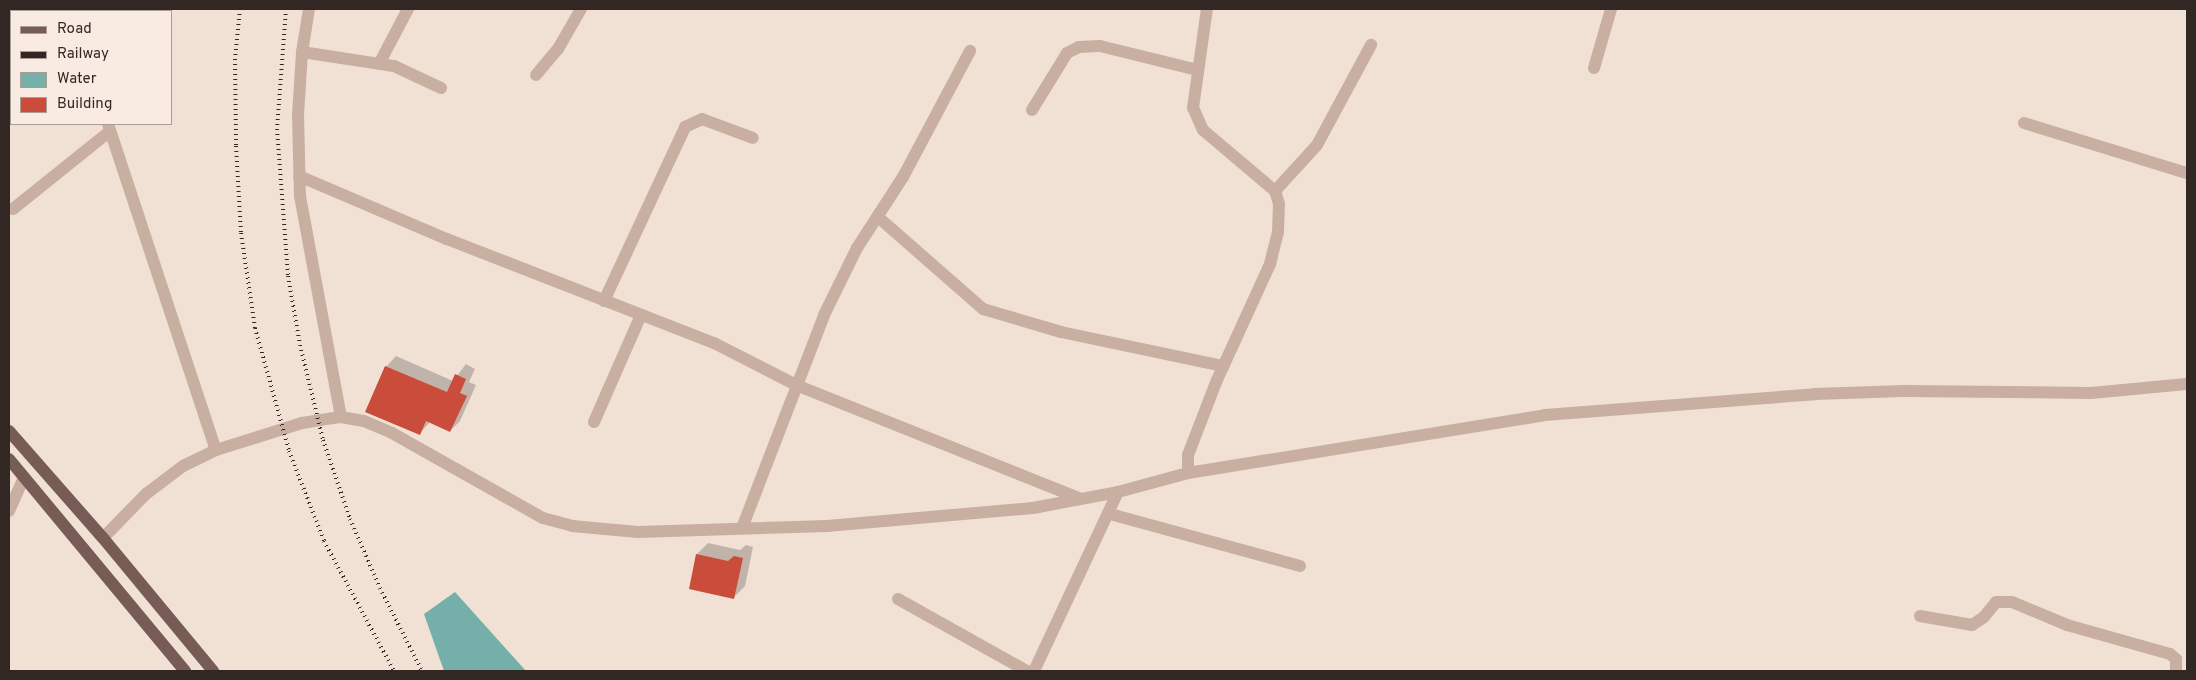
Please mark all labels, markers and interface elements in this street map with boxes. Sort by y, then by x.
legend [10,10,172,125]
text: Road [57,20,92,39]
text: Railway [57,45,109,64]
text: Water [57,70,96,89]
text: Building [57,95,112,114]

